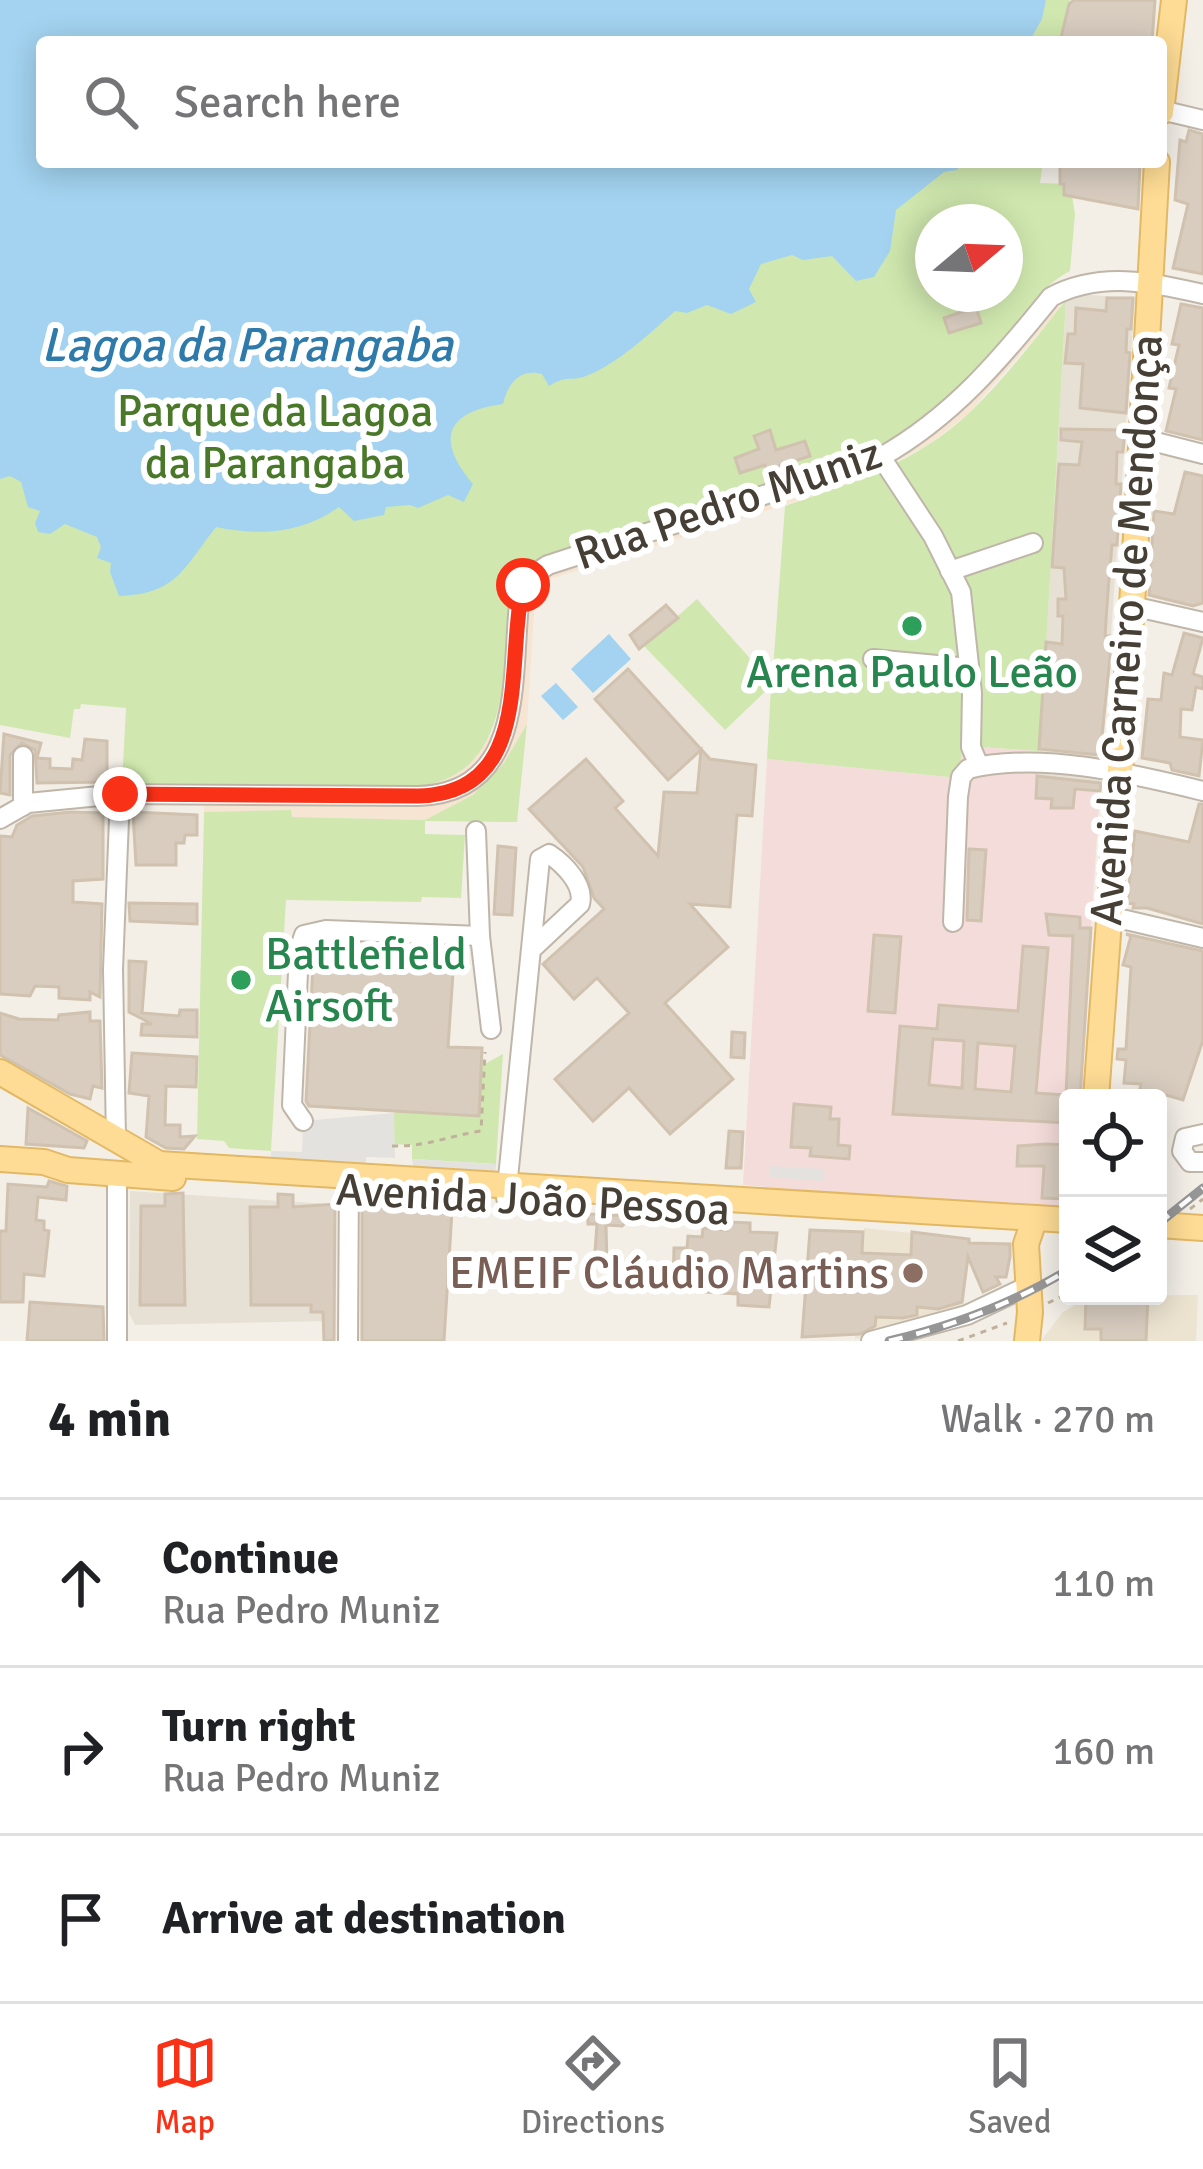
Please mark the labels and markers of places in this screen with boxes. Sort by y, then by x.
marker: Arena Paulo Leão [899,613,925,639]
place label: Arena Paulo Leão [746,645,1078,700]
place label: Battlefield Airsoft [265,927,467,1034]
marker: Battlefield Airsoft [228,967,254,993]
place label: EMEIF Cláudio Martins [449,1246,889,1301]
marker: EMEIF Cláudio Martins [900,1260,926,1286]

